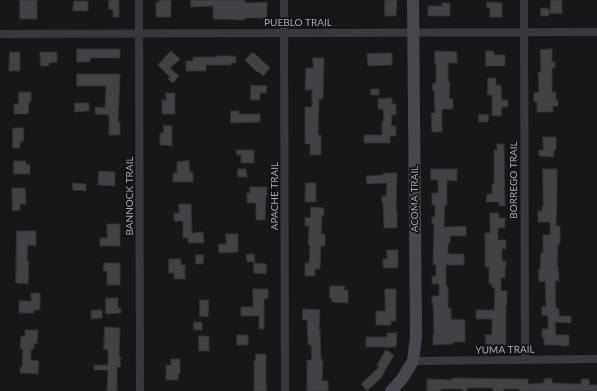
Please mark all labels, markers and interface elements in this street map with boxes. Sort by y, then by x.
street label: PUEBLO TRAIL [264,17,332,29]
street label: BORREGO TRAIL [508,141,520,219]
street label: BANNOCK TRAIL [124,156,136,236]
street label: APACHE TRAIL [269,162,281,230]
street label: ACOMA TRAIL [409,166,421,232]
street label: YUMA TRAIL [475,343,535,357]

